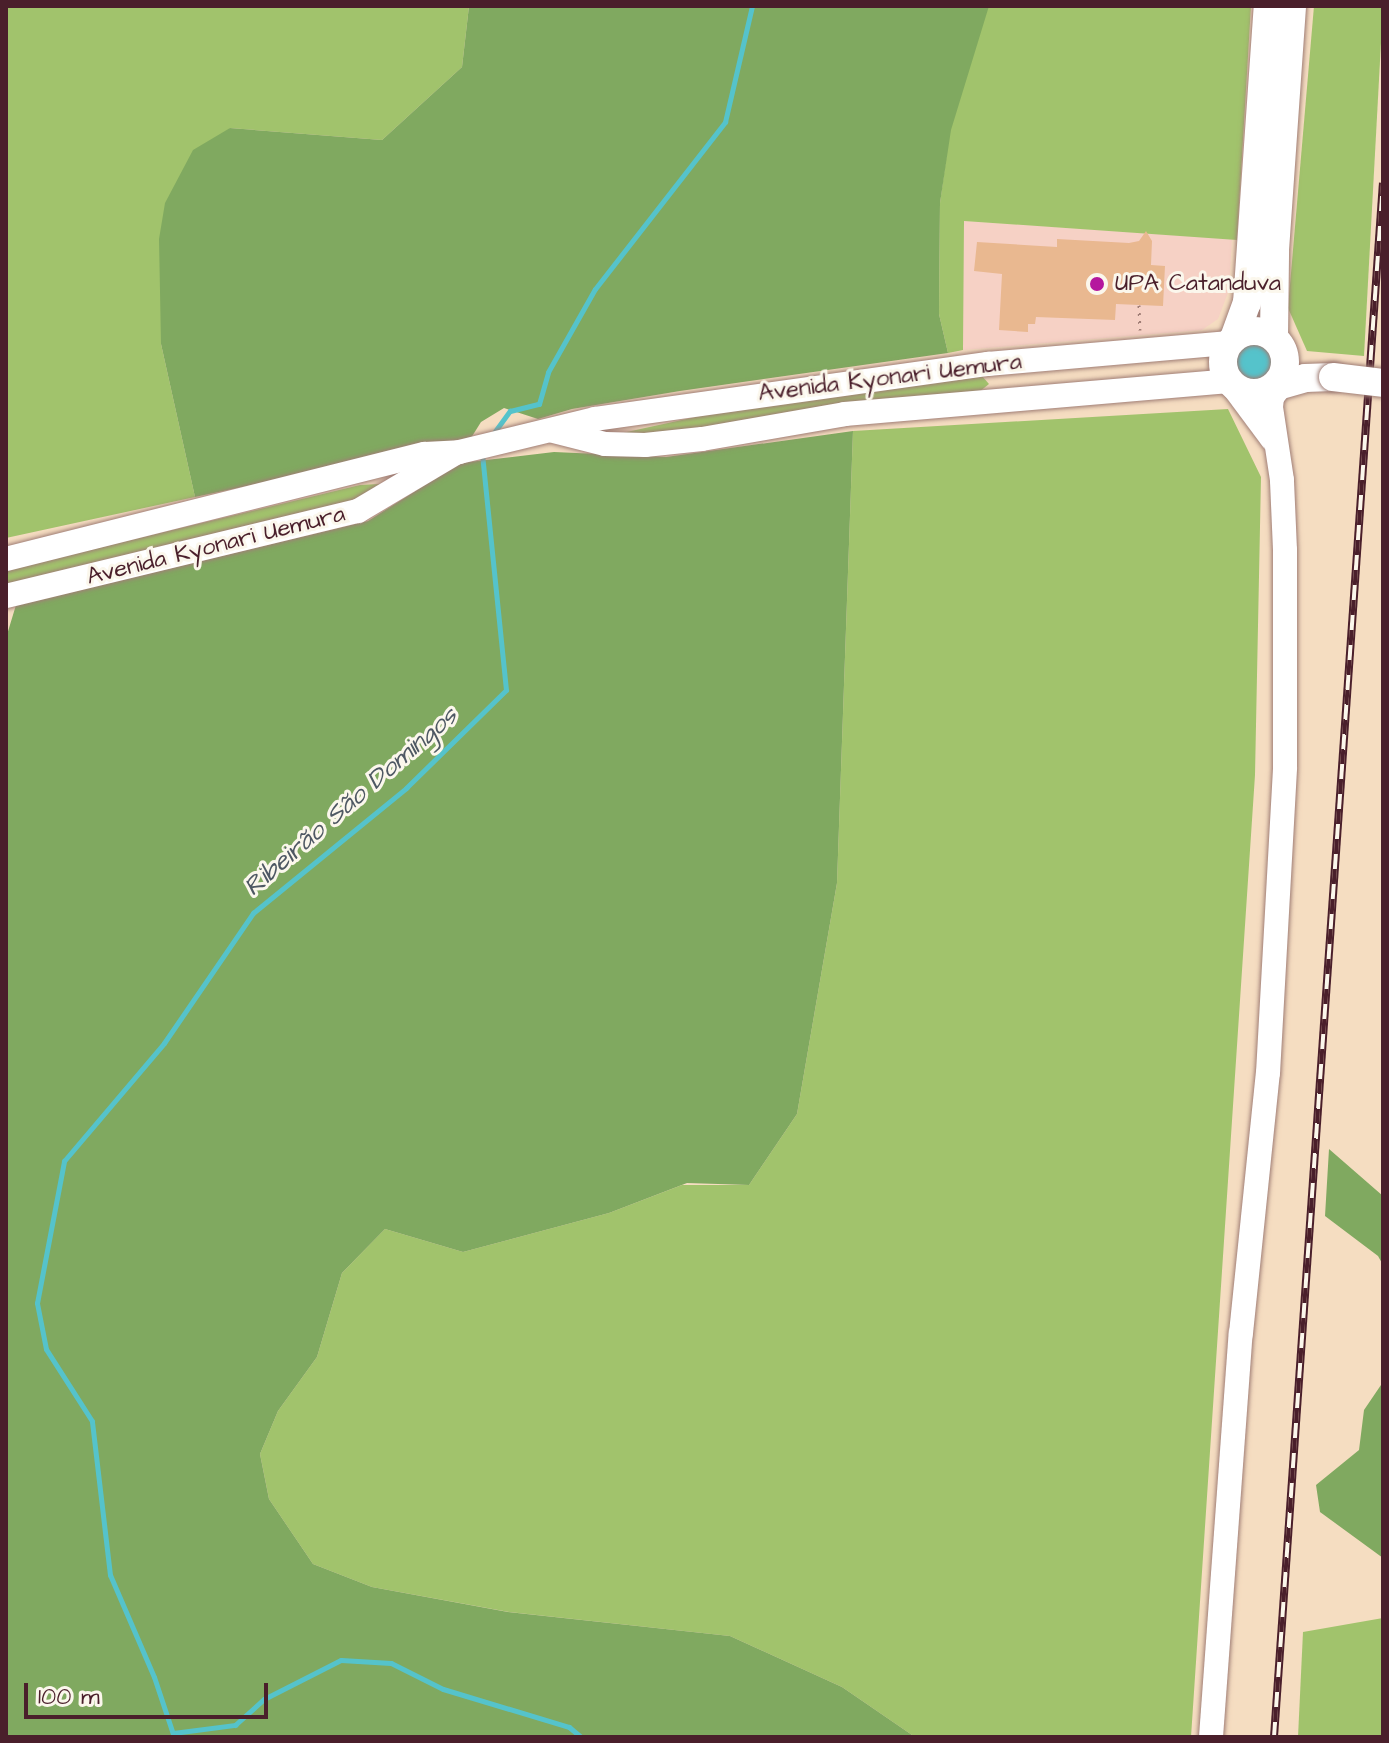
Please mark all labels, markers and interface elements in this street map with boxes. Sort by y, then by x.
place label: UPA Catanduva [1115,270,1281,298]
marker: UPA Catanduva [1086,273,1108,295]
street label: Avenida Kyonari Uemura [757,348,1023,408]
street label: Avenida Kyonari Uemura [84,500,348,592]
water label: Ribeirão São Domingos [238,701,464,903]
scale bar [28,1667,272,1717]
text: 100 m [38,1680,100,1714]

